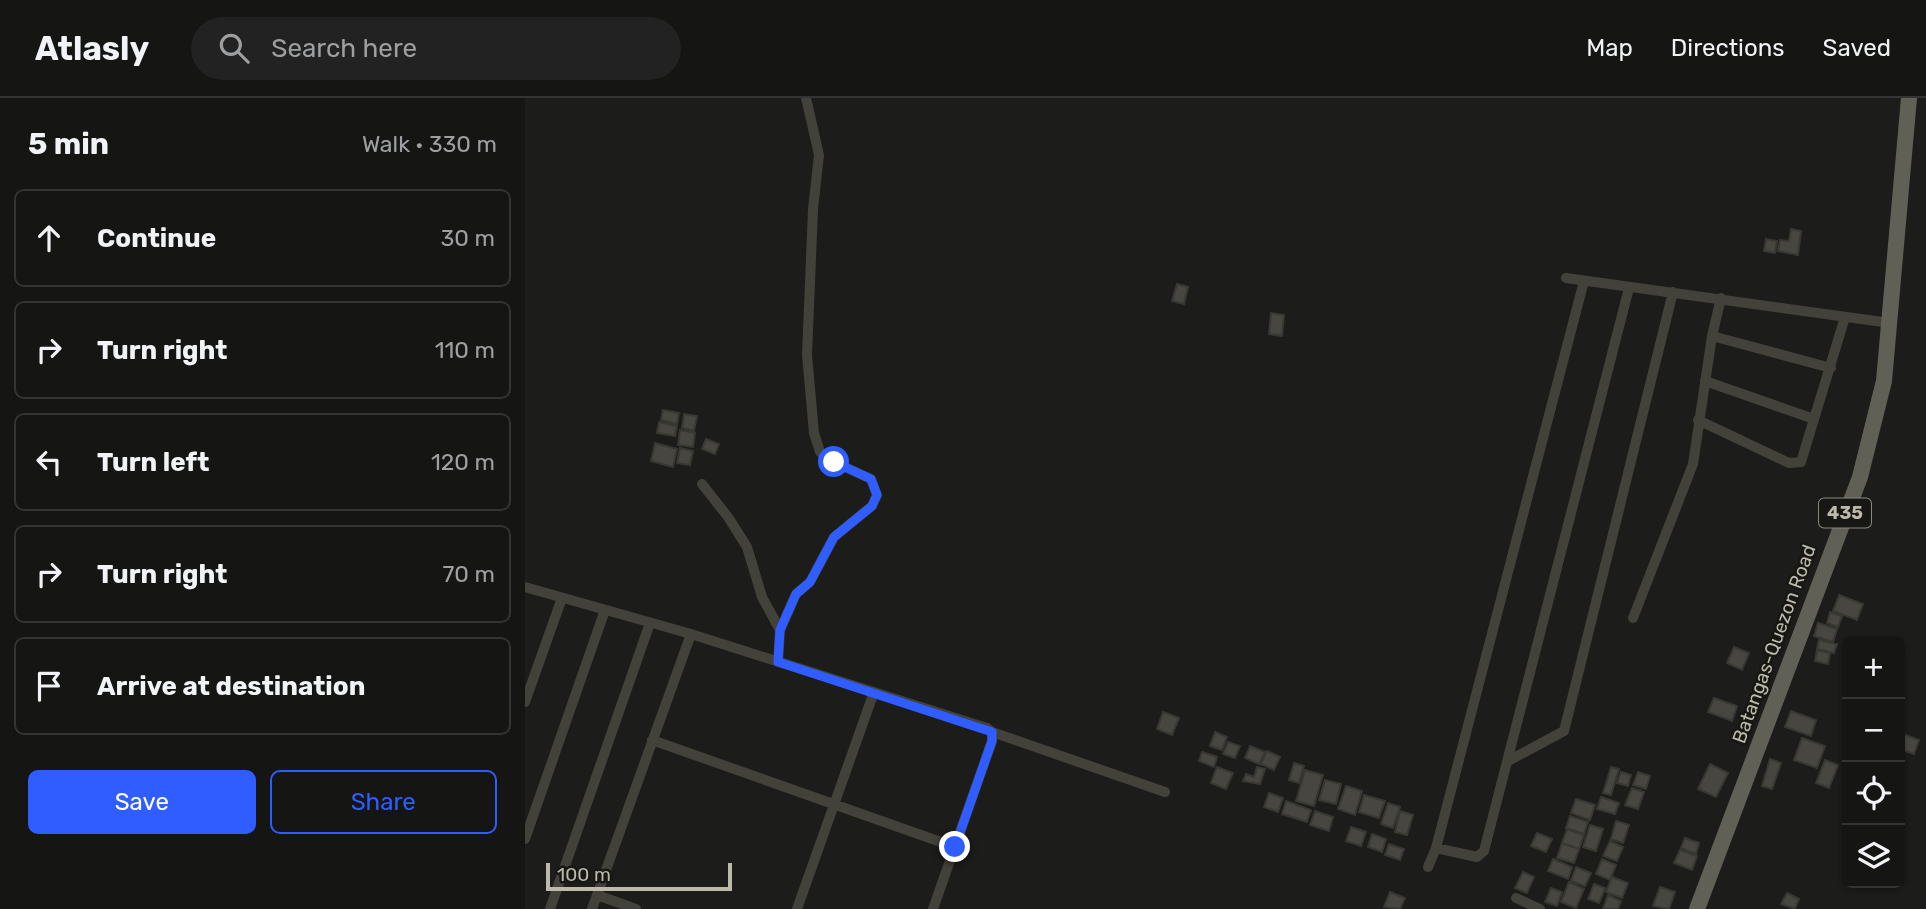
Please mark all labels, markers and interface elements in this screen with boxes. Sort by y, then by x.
search box [191,17,681,80]
text: Atlasly [35,29,149,68]
icon: search [215,29,253,67]
text: Search here [271,33,417,64]
text: Map [1586,34,1633,62]
text: Directions [1671,34,1784,62]
text: Saved [1822,34,1891,62]
text: 5 min [28,126,109,162]
text: Walk · 330 m [362,130,497,158]
icon: ahead [30,219,68,257]
text: Continue [97,223,216,254]
text: 30 m [440,224,495,252]
icon: right [30,331,68,369]
text: Turn right [97,335,227,366]
text: 110 m [435,336,495,364]
icon: left [30,443,68,481]
route start [818,446,849,477]
text: Turn left [97,447,209,478]
text: 120 m [431,448,495,476]
road number: 435 [1819,498,1871,528]
street label: Batangas-Quezon Road [1727,542,1821,746]
icon: right [30,555,68,593]
text: Turn right [97,559,227,590]
text: 70 m [443,560,495,588]
map controls [1842,636,1905,888]
button: + [1842,636,1905,699]
icon: arrive [30,667,68,705]
text: Arrive at destination [97,671,365,702]
button: − [1842,699,1905,762]
button: locate [1842,762,1905,825]
button: Save [28,770,256,834]
button: Share [270,770,497,834]
button: layers [1842,825,1905,888]
route end [939,831,970,862]
scale bar [546,860,731,892]
text: 100 m [557,863,611,886]

